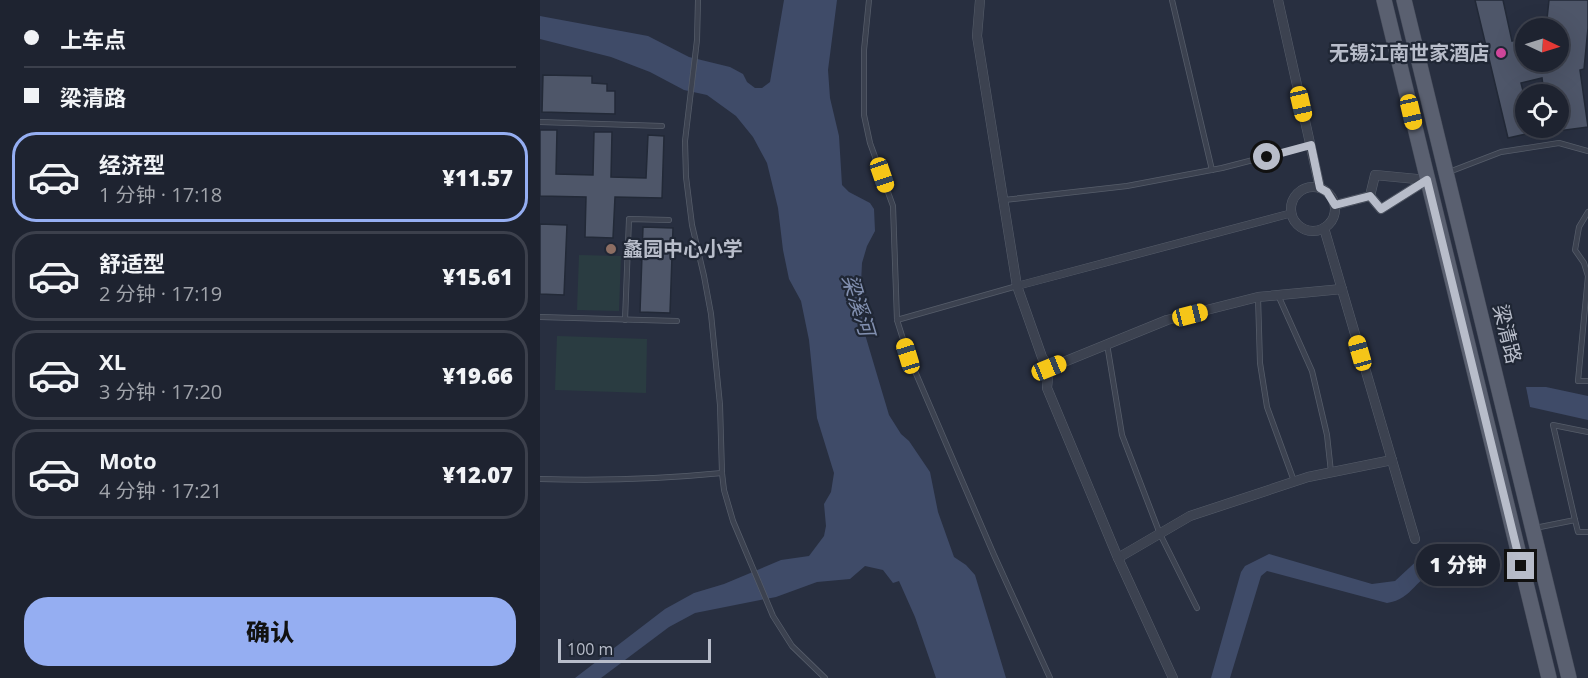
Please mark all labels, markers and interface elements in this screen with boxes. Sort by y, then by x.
north arrow [1515,18,1569,72]
map controls [1515,18,1569,138]
text: 上车点 [60,24,126,54]
place label: 无锡江南世家酒店 [1329,39,1489,66]
marker: 无锡江南世家酒店 [1494,46,1508,60]
text: 梁清路 [60,82,126,112]
car [1288,84,1314,124]
button: locate [1515,84,1569,138]
car [1398,92,1424,132]
route start [1253,143,1280,170]
text: 经济型 [99,149,165,179]
icon: car [27,150,81,204]
car [868,155,896,195]
text: ¥11.57 [442,162,513,192]
text: 1 分钟 · 17:18 [99,181,222,208]
place label: 蠡园中心小学 [623,235,743,262]
marker: 蠡园中心小学 [604,242,618,256]
text: 舒适型 [99,248,165,278]
icon: car [27,249,81,303]
text: ¥15.61 [442,261,513,291]
water label: 梁溪河 [836,270,883,343]
text: 2 分钟 · 17:19 [99,280,222,307]
car [1170,302,1210,328]
street label: 梁清路 [1487,302,1528,366]
car [1346,333,1374,373]
car [894,336,922,376]
text: XL [99,346,126,376]
icon: car [27,348,81,402]
car [1029,353,1069,383]
text: ¥19.66 [442,360,513,390]
text: 3 分钟 · 17:20 [99,378,222,405]
text: Moto [99,445,157,475]
icon: car [27,447,81,501]
text: ¥12.07 [442,459,513,489]
text: 4 分钟 · 17:21 [99,477,222,504]
callout: 1 分钟 [1416,545,1500,587]
text: 1 分钟 [1430,551,1486,578]
route end [1507,552,1534,579]
button: 确认 [24,597,516,666]
scale bar [558,636,711,664]
text: 100 m [567,638,613,660]

